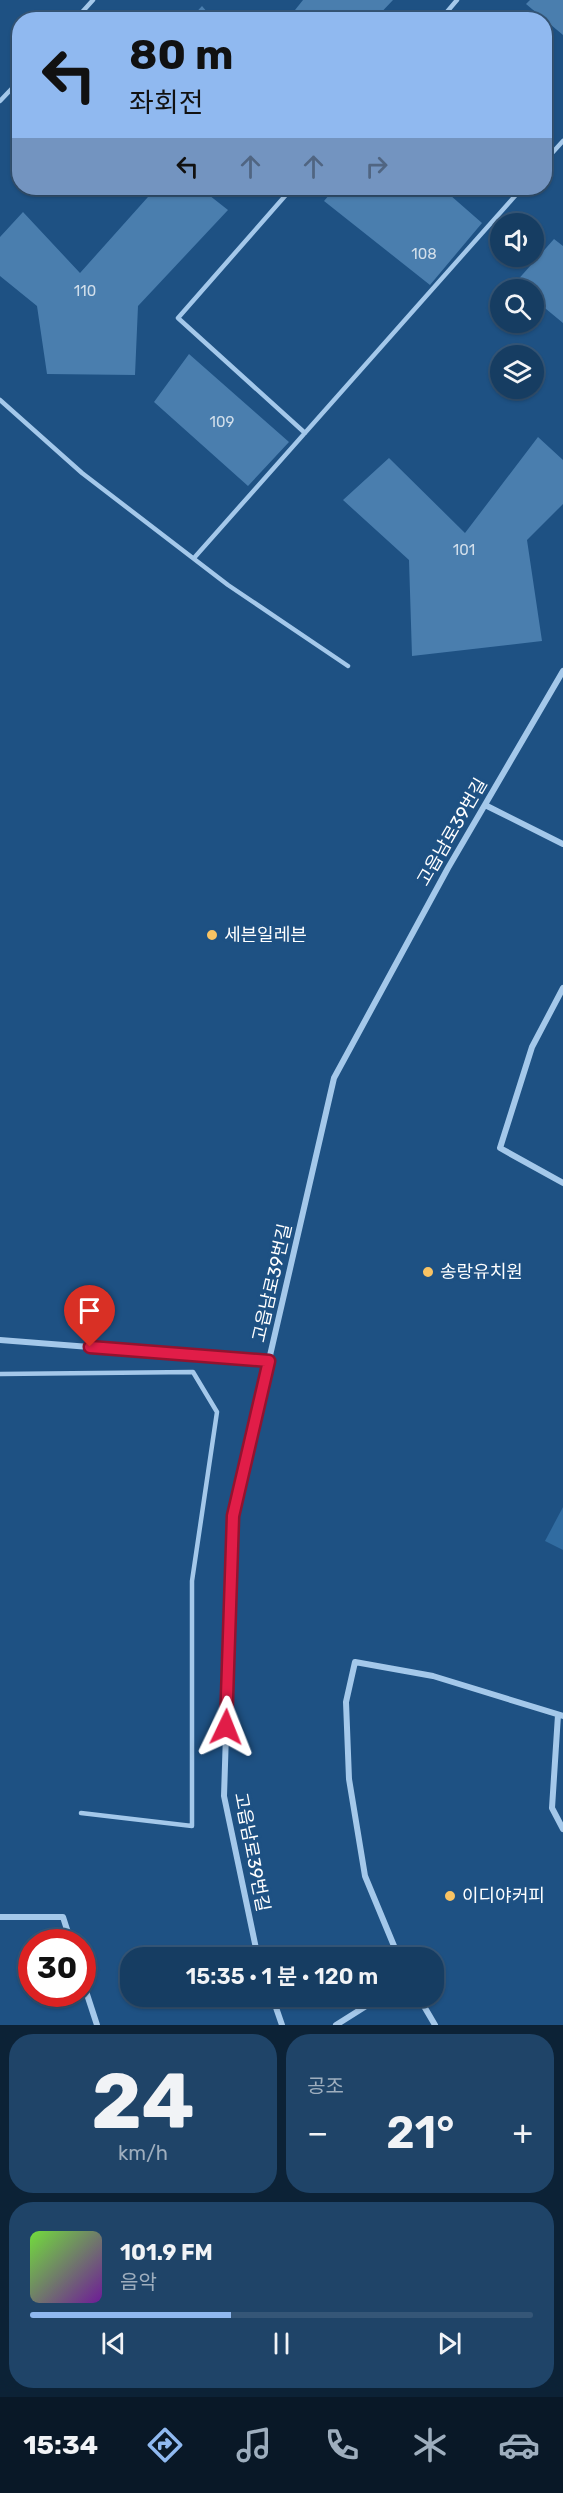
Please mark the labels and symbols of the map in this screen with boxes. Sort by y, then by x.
house number: 108 [411,245,437,263]
house number: 110 [74,282,96,300]
house number: 109 [210,413,235,431]
house number: 101 [453,541,475,559]
street label: 고읍남로39번길 [412,774,492,890]
place label: 세븐일레븐 [224,924,307,946]
marker: 세븐일레븐 [205,928,219,942]
street label: 고읍남로39번길 [248,1222,296,1344]
place label: 송랑유치원 [440,1261,523,1283]
marker: 송랑유치원 [421,1265,435,1279]
pin [64,1285,115,1347]
position arrow [194,1695,258,1759]
street label: 고읍남로39번길 [230,1791,274,1913]
place label: 이디야커피 [462,1885,545,1907]
marker: 이디야커피 [443,1889,457,1903]
speed limit sign: 30 [18,1929,96,2007]

